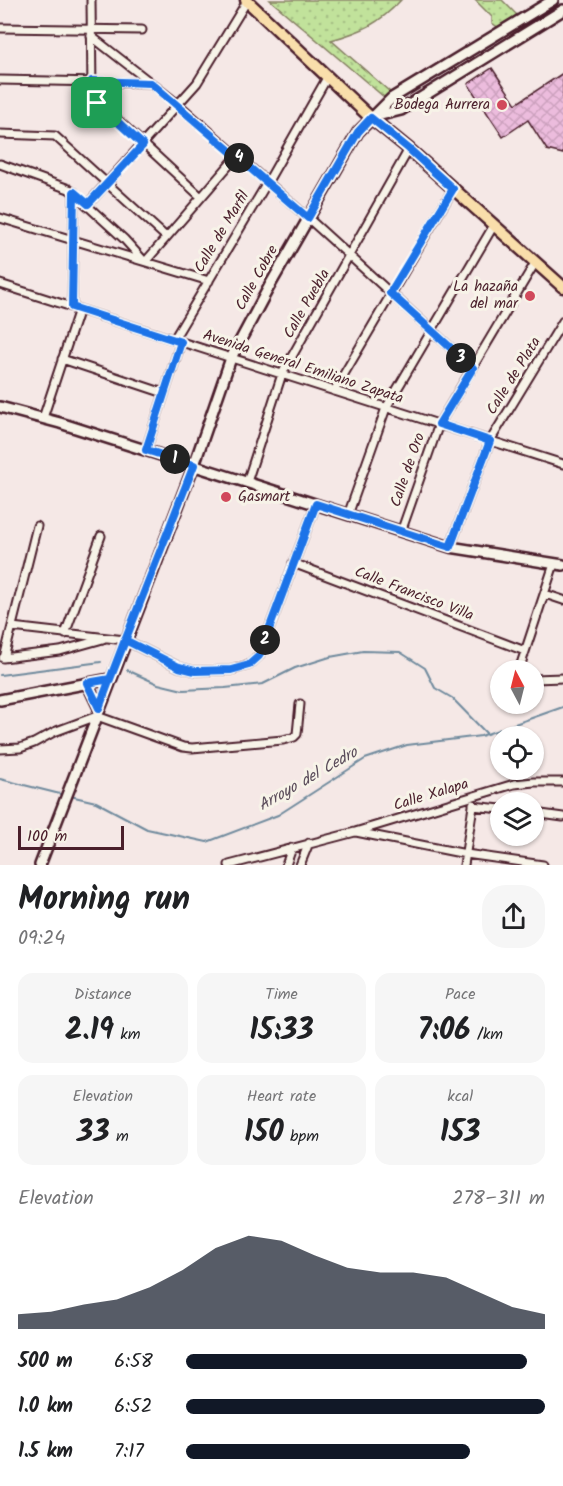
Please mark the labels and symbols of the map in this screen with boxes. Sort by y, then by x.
pin [71,77,122,128]
place label: Bodega Aurrera [394,93,490,117]
marker: Bodega Aurrera [495,98,509,112]
pin: 4 [224,143,254,173]
street label: Calle de Marfil [188,186,256,278]
street label: Calle Cobre [229,241,285,315]
street label: Calle Puebla [277,265,337,343]
place label: La hazaña del mar [453,275,519,316]
marker: La hazaña del mar [523,289,537,303]
street label: Avenida General Emiliano Zapata [200,323,406,411]
street label: Calle de Plata [480,332,548,420]
pin: 3 [446,343,476,373]
street label: Calle de Oro [384,429,432,510]
pin: 1 [160,444,190,474]
place label: Gasmart [238,485,291,509]
marker: Gasmart [219,490,233,504]
street label: Calle Francisco Villa [351,560,477,628]
pin: 2 [250,625,280,655]
north arrow [490,660,544,714]
water label: Arroyo del Cedro [253,739,364,818]
street label: Calle Xalapa [390,772,472,818]
scale bar [18,823,124,850]

